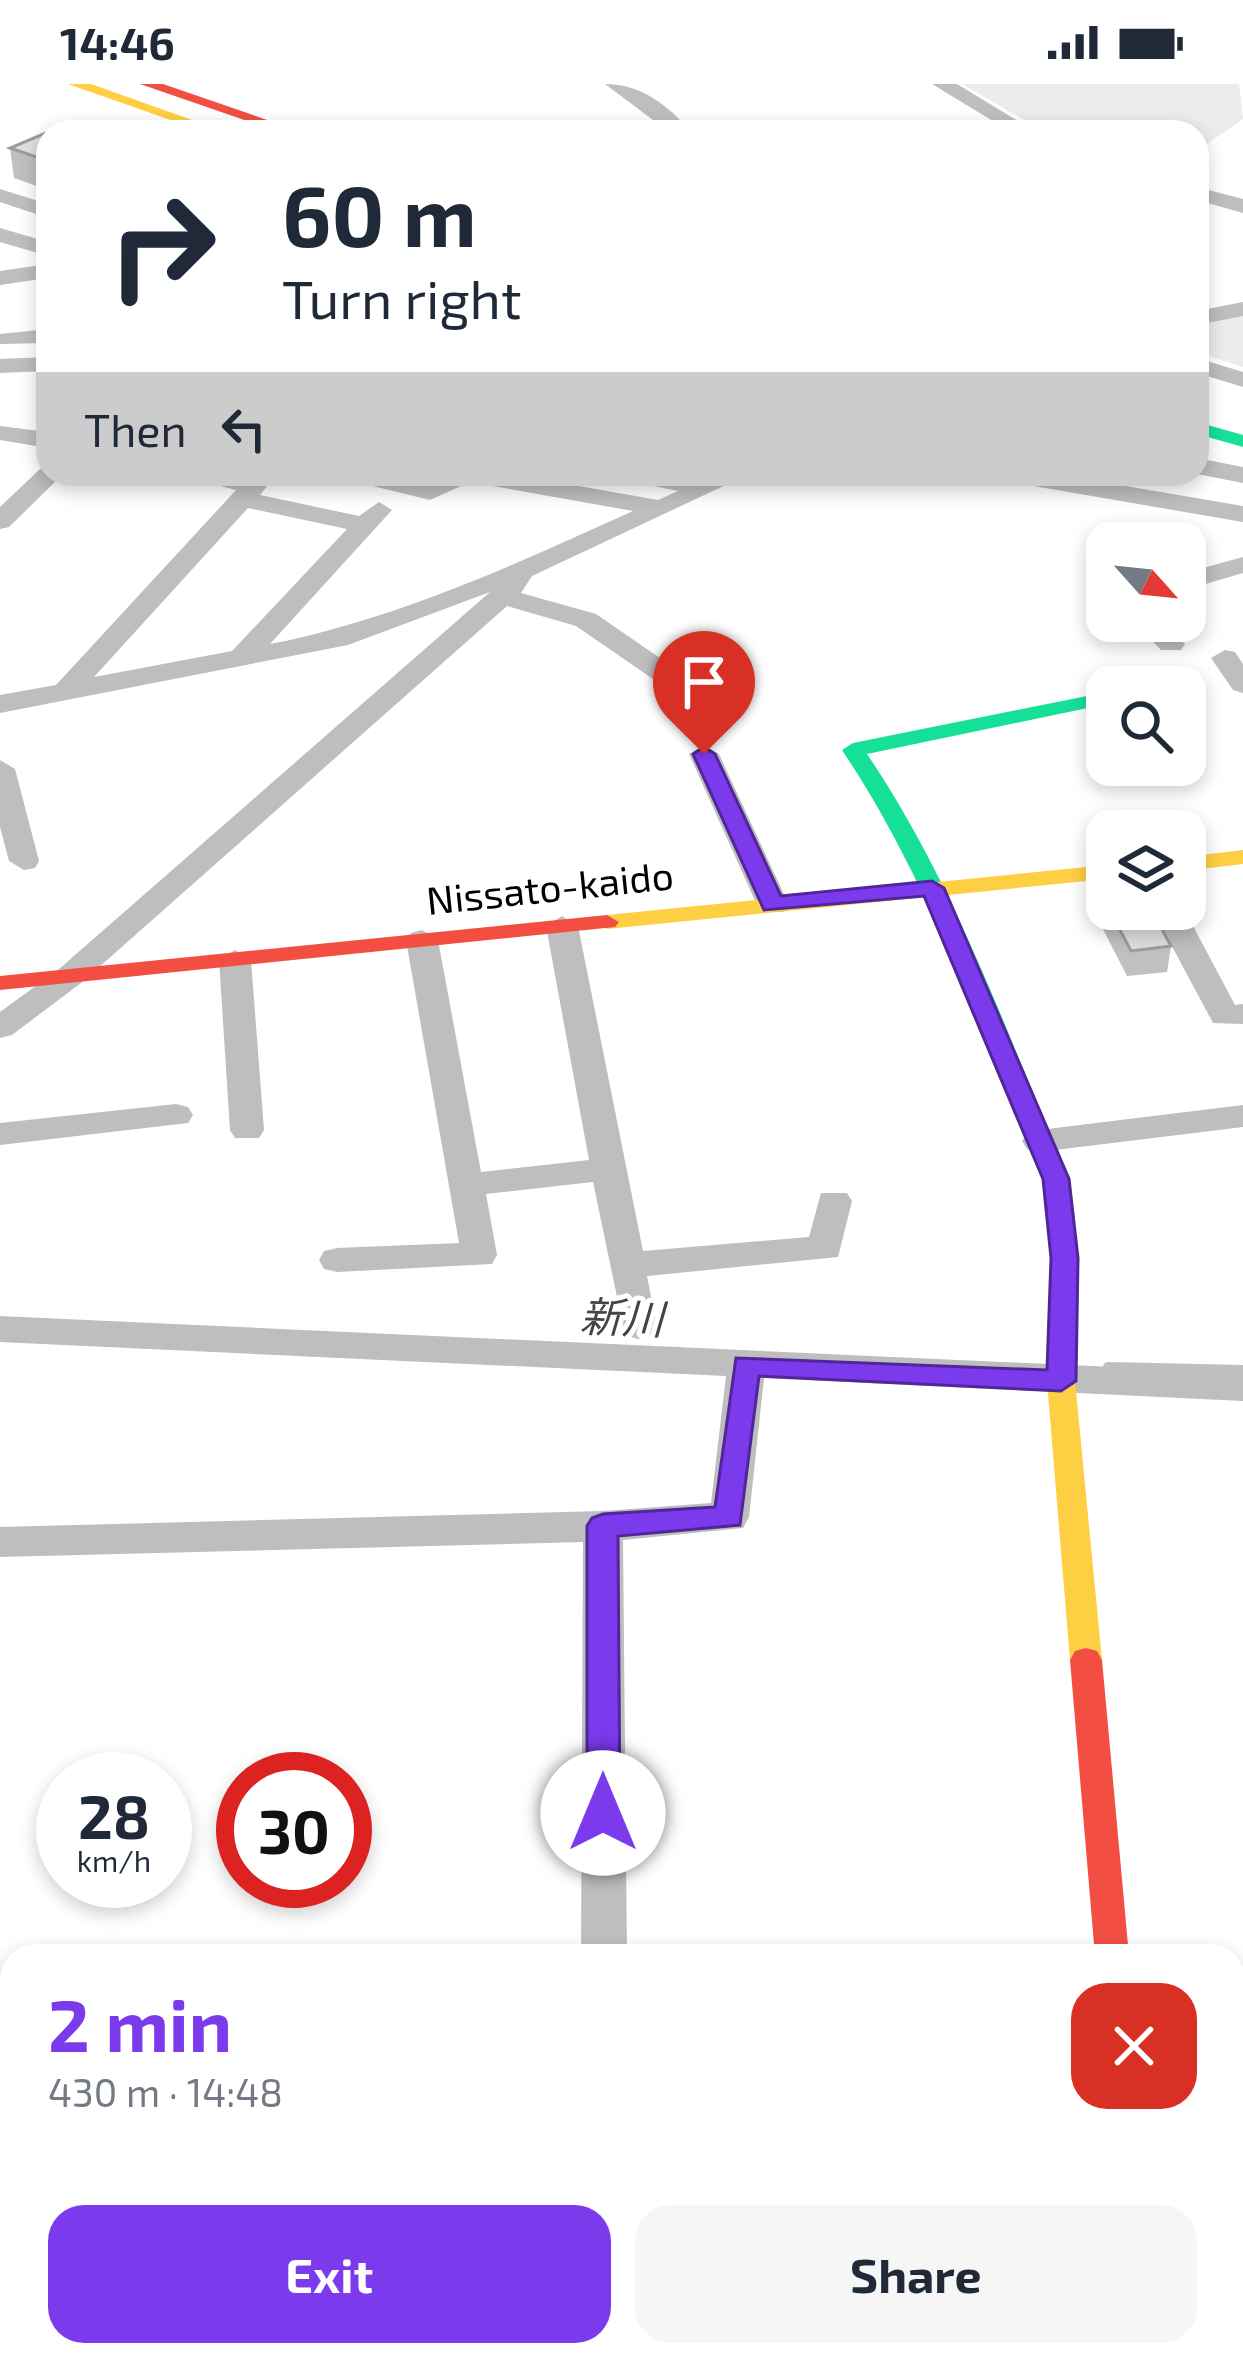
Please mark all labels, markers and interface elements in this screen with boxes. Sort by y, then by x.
text: 14:46 [60,15,175,69]
text: 60 m [282,163,477,264]
icon: right [84,168,240,324]
text: Turn right [282,265,522,330]
icon: left [211,396,277,462]
text: Then [84,402,187,456]
north arrow [1086,522,1206,642]
map controls [1086,522,1206,930]
pin [653,631,755,754]
icon: arrive [671,649,737,715]
button: search [1086,666,1206,786]
button: layers [1086,810,1206,930]
street label: Nissato-kaido [424,850,676,923]
water label: 新川 [579,1290,669,1343]
position arrow [540,1750,666,1876]
speed limit sign: 30 [216,1752,372,1908]
text: 28 [78,1779,150,1851]
text: km/h [77,1842,151,1878]
text: 2 min [48,1980,232,2066]
button: close [1071,1983,1197,2109]
text: 430 m · 14:48 [48,2068,283,2115]
button: Exit [48,2205,611,2343]
button: Share [635,2205,1197,2343]

